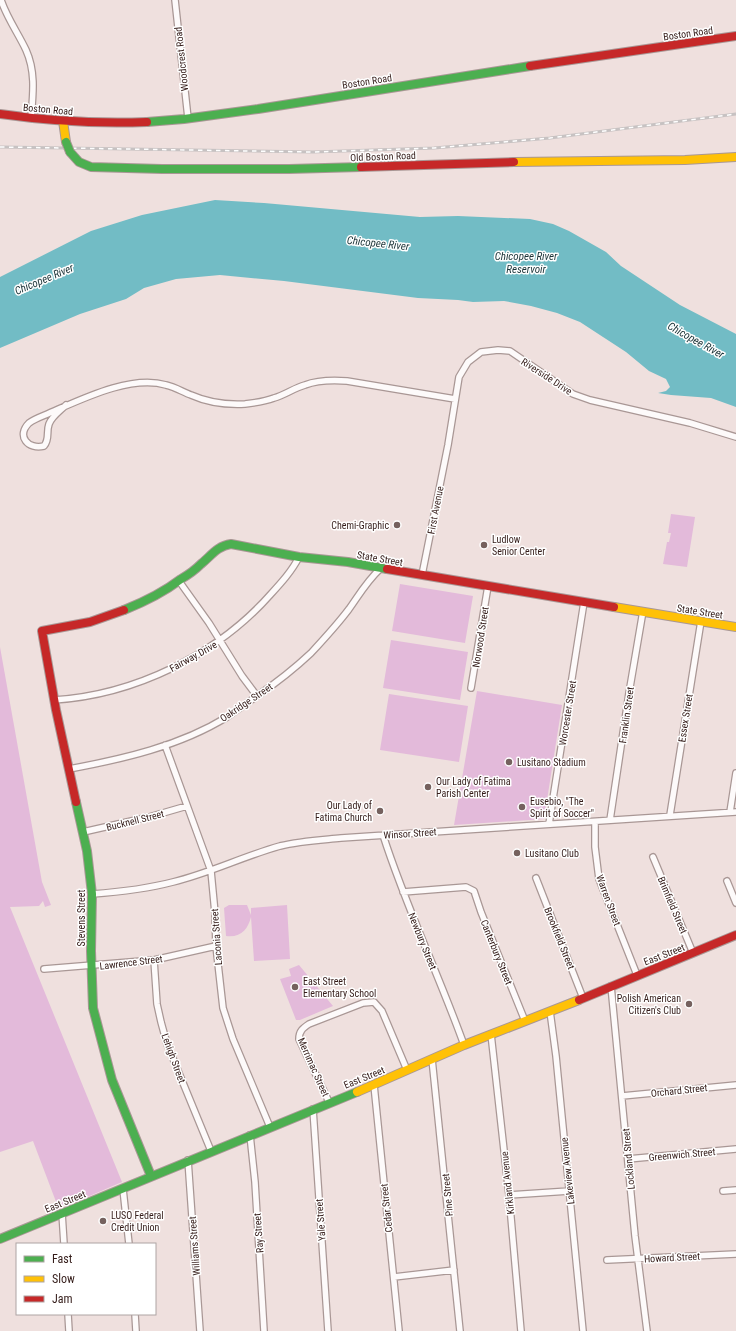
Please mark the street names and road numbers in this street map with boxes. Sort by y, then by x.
street label: Boston Road [662,25,714,42]
street label: Woodcrest Road [173,26,190,92]
street label: Boston Road [341,72,393,91]
street label: Boston Road [23,102,73,117]
street label: Old Boston Road [350,150,416,163]
street label: Riverside Drive [519,356,574,397]
street label: First Avenue [425,485,446,535]
street label: State Street [356,549,404,568]
street label: State Street [676,602,724,621]
street label: Norwood Street [470,606,491,668]
street label: Fairway Drive [168,639,219,674]
street label: Worcester Street [557,680,578,746]
street label: Oakridge Street [218,681,275,724]
street label: Franklin Street [617,686,636,744]
street label: Essex Street [676,693,695,743]
street label: Bucknell Street [105,808,165,833]
street label: Winsor Street [383,826,437,841]
street label: Warren Street [594,873,623,927]
street label: Brimfield Street [656,875,690,935]
street label: Stevens Street [76,890,87,946]
street label: Brookfield Street [542,906,577,971]
street label: Laconia Street [209,908,224,966]
street label: Newbury Street [406,911,439,971]
street label: Canterbury Street [479,918,515,986]
street label: East Street [642,942,686,967]
street label: Lawrence Street [99,953,163,972]
street label: Lehigh Street [159,1032,188,1085]
street label: Merrimac Street [296,1036,331,1098]
street label: East Street [342,1064,386,1091]
street label: Orchard Street [650,1082,708,1099]
street label: Lockland Street [620,1128,637,1190]
street label: Lakeview Avenue [558,1137,576,1205]
street label: Greenwich Street [648,1146,716,1163]
street label: Kirkland Avenue [499,1151,516,1215]
street label: Pine Street [440,1173,455,1217]
street label: Cedar Street [378,1183,395,1233]
street label: East Street [43,1188,87,1215]
street label: Yale Street [314,1198,327,1242]
street label: Ray Street [252,1213,265,1253]
street label: Williams Street [187,1216,202,1276]
street label: Howard Street [644,1251,700,1264]

